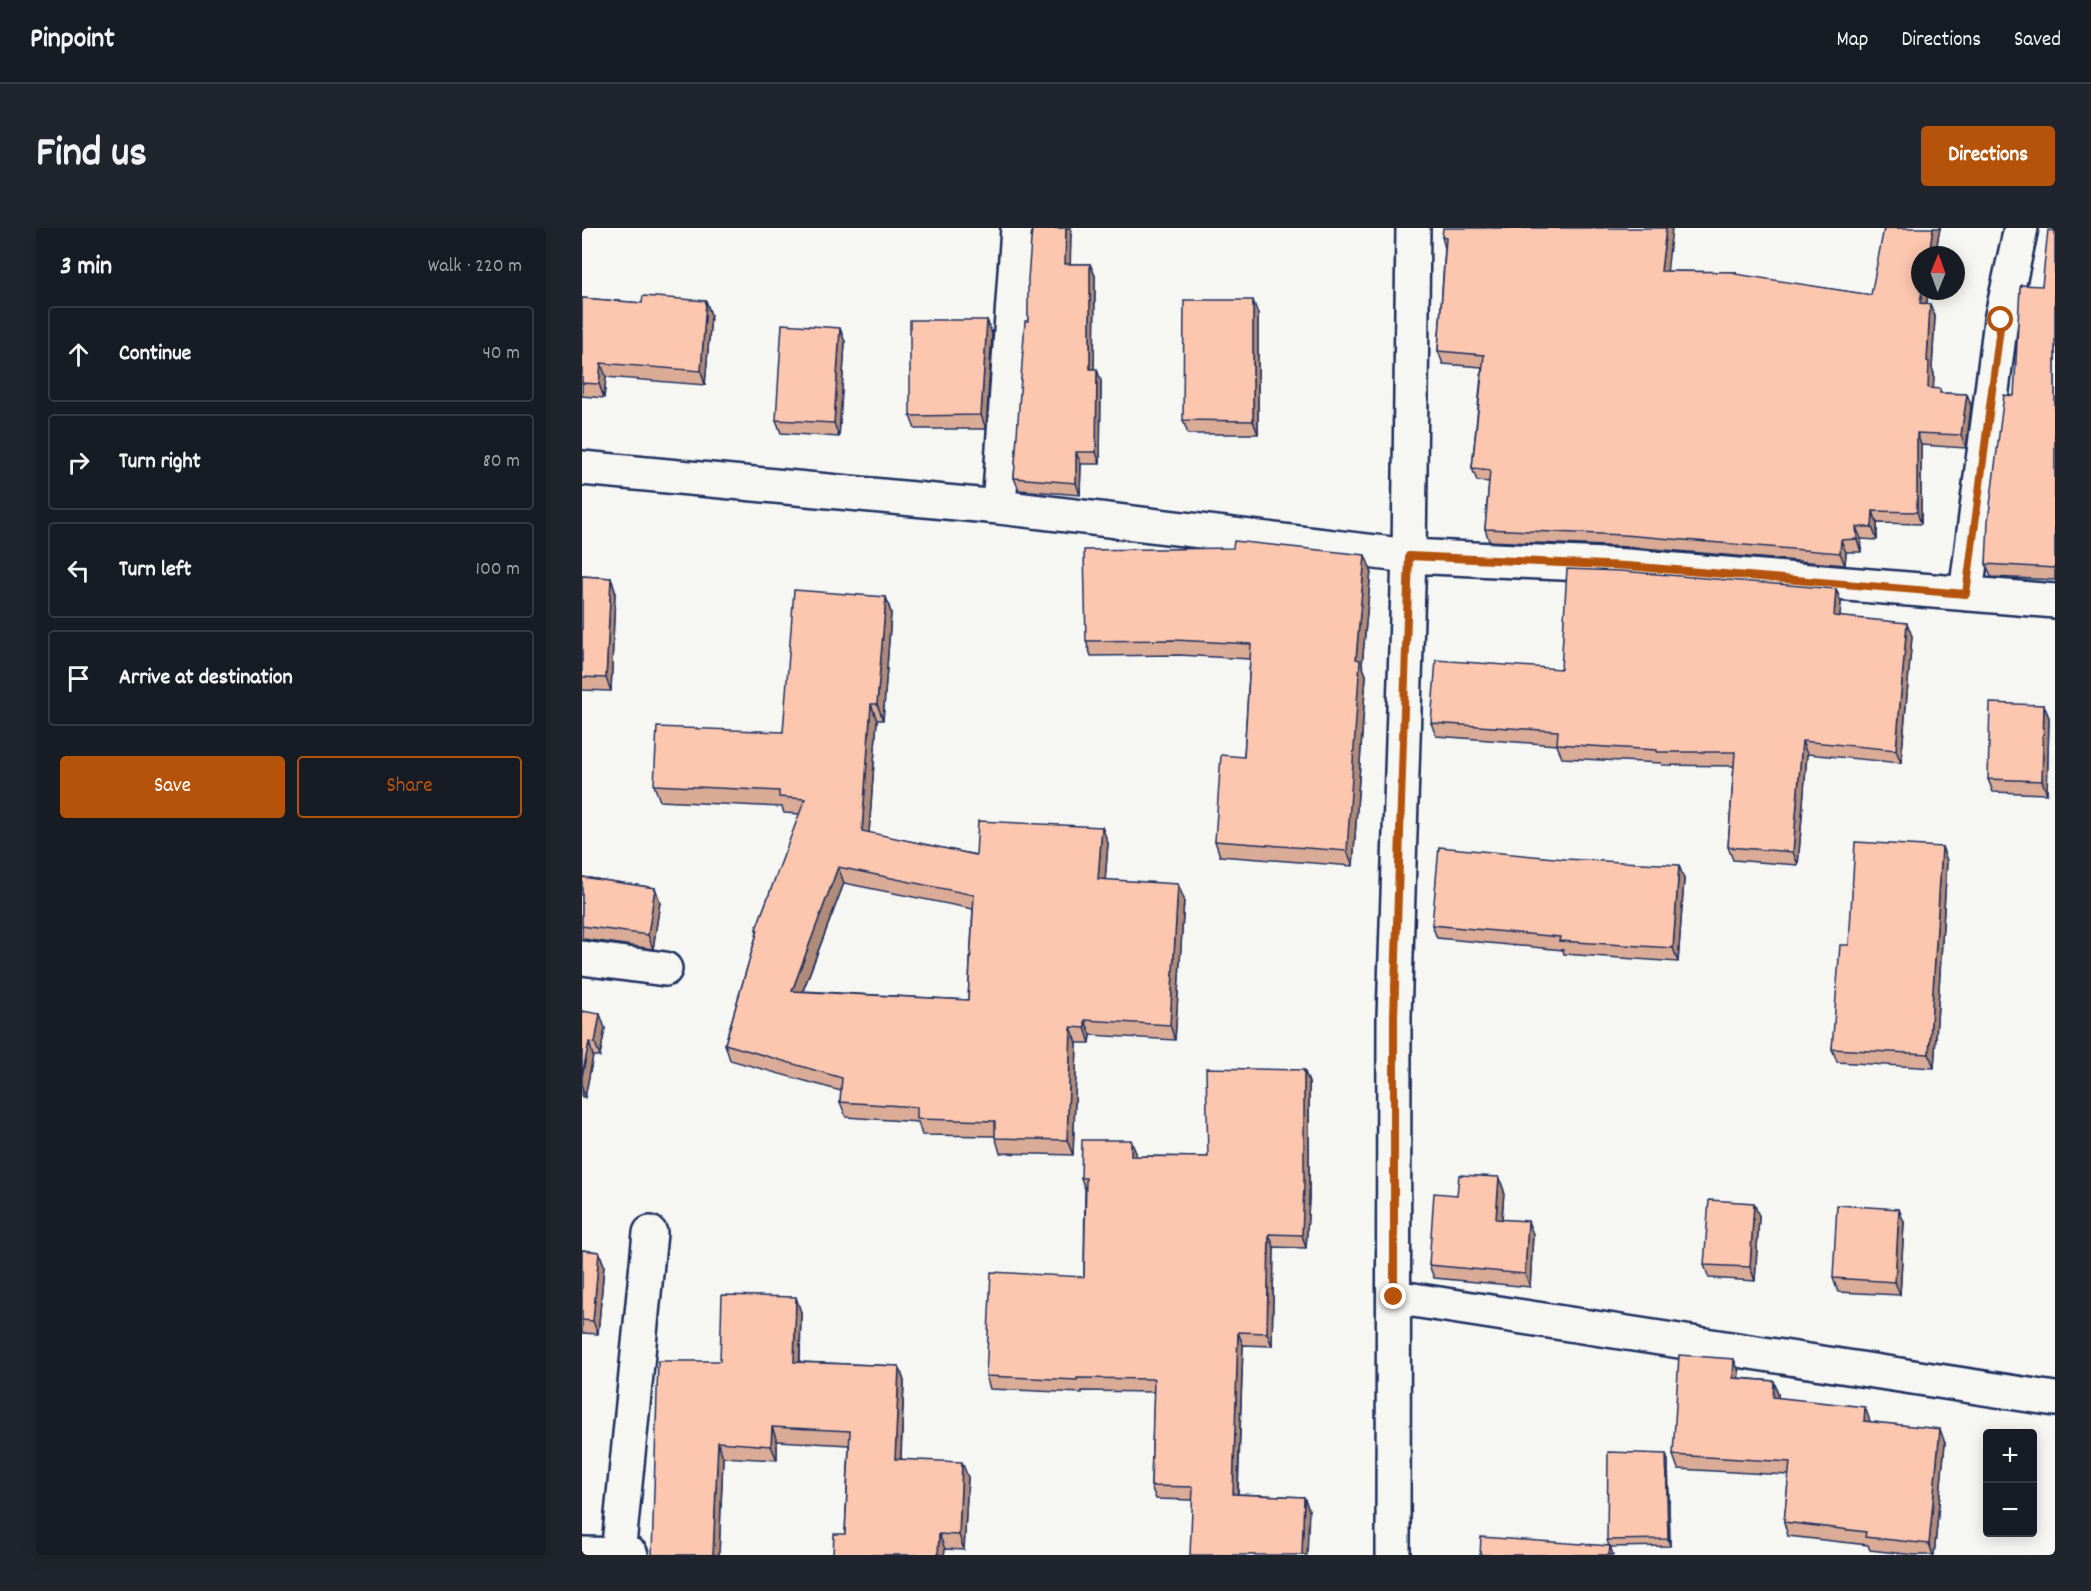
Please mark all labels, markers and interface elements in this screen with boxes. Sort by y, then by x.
text: Pinpoint [30,21,115,61]
text: Map [1837,26,1868,56]
text: Directions [1901,26,1981,56]
text: Saved [2014,26,2061,56]
text: Find us [36,126,147,186]
button: Directions [1921,126,2055,186]
north arrow [1911,246,1965,300]
text: 3 min [60,249,112,286]
text: Walk · 220 m [428,253,522,281]
route start [1987,306,2013,332]
icon: ahead [62,338,95,371]
text: Continue [119,339,191,370]
text: 40 m [482,340,520,368]
icon: right [62,446,95,479]
text: Turn right [119,447,201,478]
text: 80 m [483,448,520,476]
icon: left [62,554,95,587]
text: Turn left [119,555,191,586]
text: 100 m [476,556,520,584]
icon: arrive [62,662,95,695]
text: Arrive at destination [119,663,293,694]
button: Save [60,756,285,818]
button: Share [297,756,522,818]
route end [1380,1283,1406,1309]
map controls [1983,1429,2037,1537]
button: + [1983,1429,2037,1483]
button: − [1983,1483,2037,1537]

